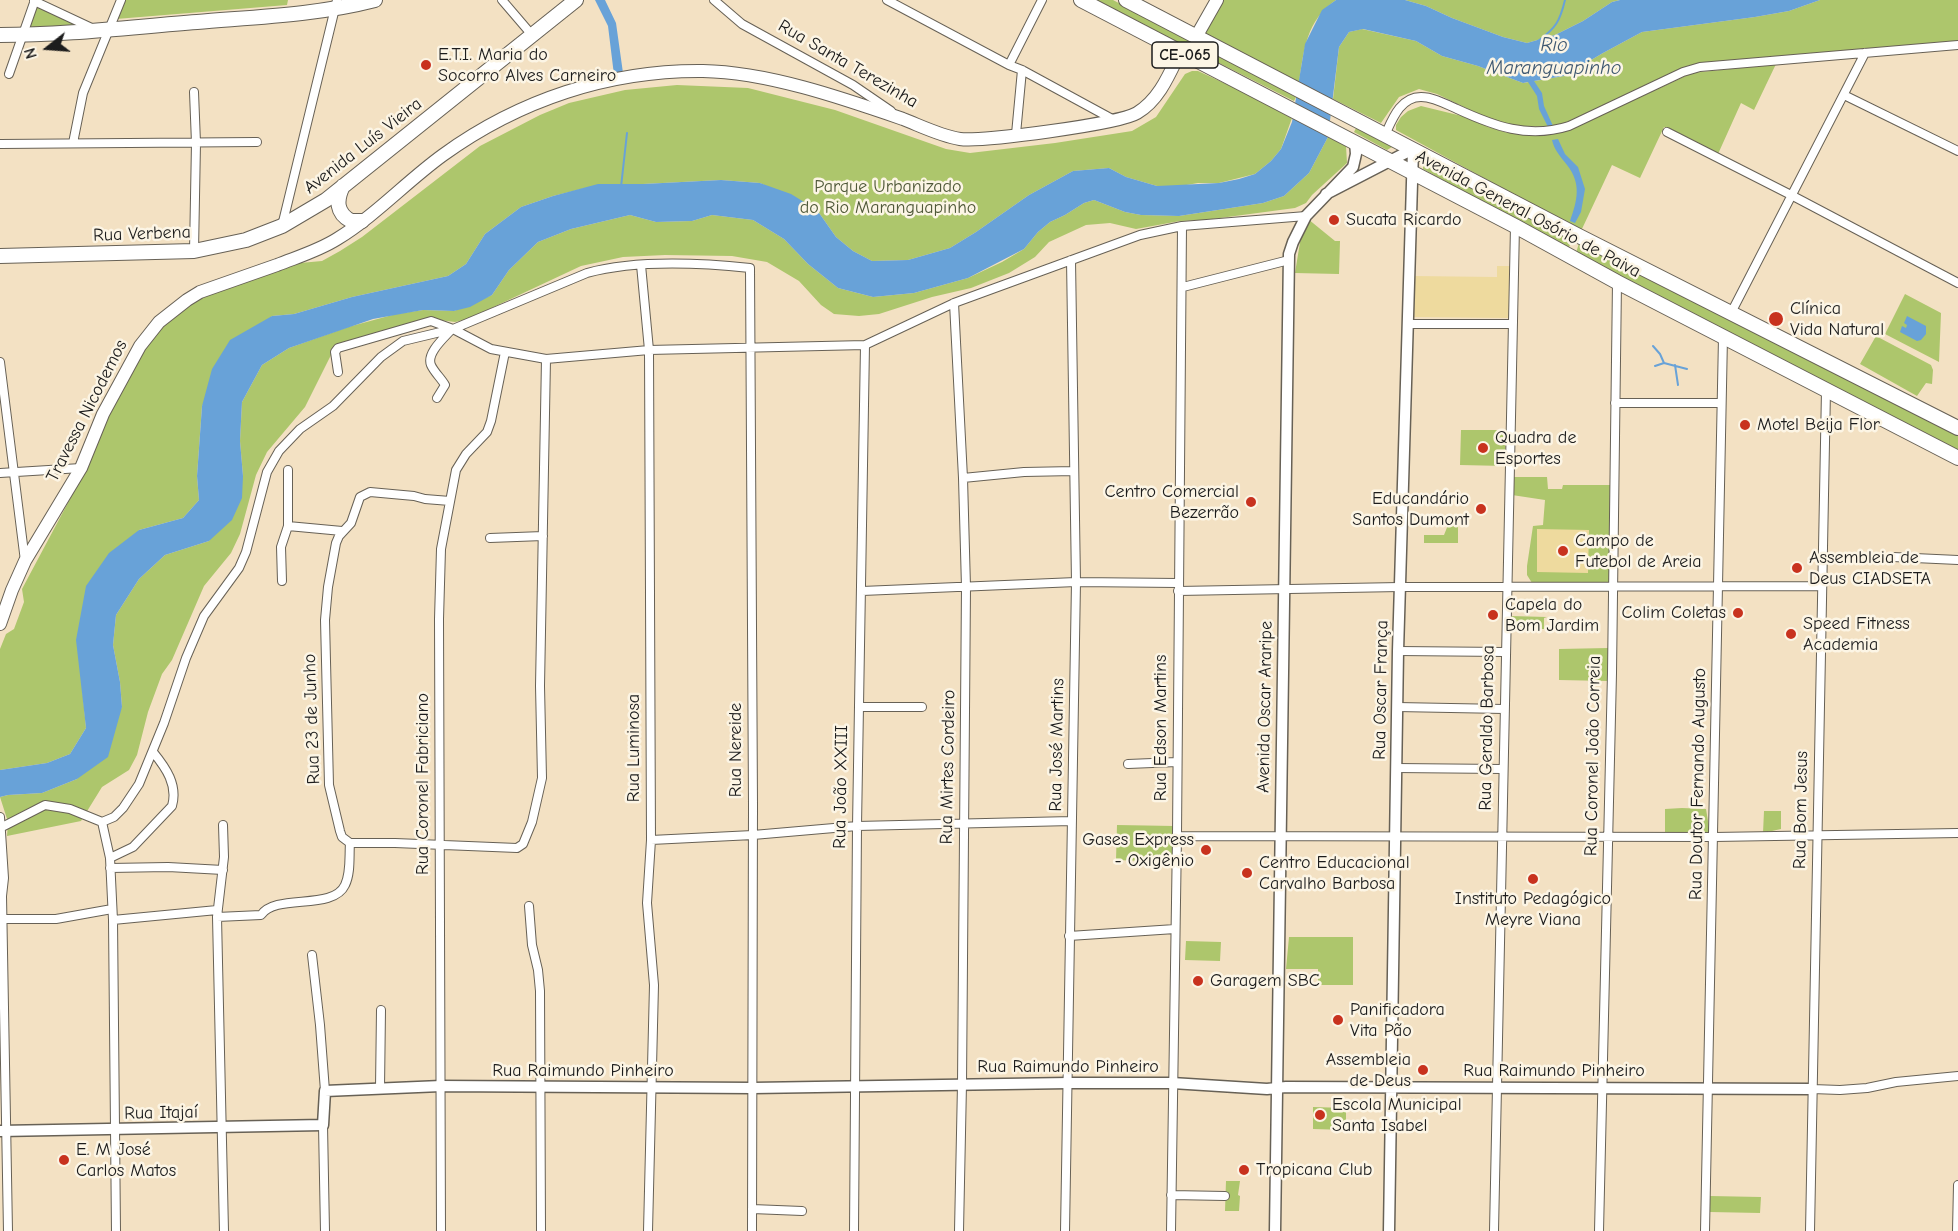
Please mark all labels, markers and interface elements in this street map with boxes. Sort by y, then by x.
street label: Rua Santa Terezinha [774,15,922,113]
north arrow [18,18,78,78]
water label: Rio Maranguapinho [1487,33,1621,80]
road number: CE-065 [1152,42,1218,68]
place label: E.T.I. Maria do Socorro Alves Carneiro [438,44,616,86]
text: N [21,46,41,61]
marker: E.T.I. Maria do Socorro Alves Carneiro [419,58,433,72]
street label: Avenida Luís Vieira [300,93,426,199]
street label: Avenida General Osório de Paiva [1412,145,1644,283]
park label: Parque Urbanizado do Rio Maranguapinho [800,176,976,219]
place label: Sucata Ricardo [1346,209,1461,231]
marker: Sucata Ricardo [1327,213,1341,227]
street label: Rua Verbena [93,221,191,247]
place label: Clínica Vida Natural [1790,298,1884,340]
marker: Clínica Vida Natural [1767,310,1785,328]
street label: Travessa Nicodemos [42,336,132,486]
place label: Motel Beija Flor [1757,414,1880,436]
marker: Motel Beija Flor [1738,418,1752,432]
place label: Quadra de Esportes [1495,427,1576,470]
marker: Quadra de Esportes [1476,441,1490,455]
place label: Centro Comercial Bezerrão [1104,481,1239,524]
place label: Educandário Santos Dumont [1352,488,1469,530]
marker: Centro Comercial Bezerrão [1244,495,1258,509]
marker: Educandário Santos Dumont [1474,502,1488,516]
place label: Campo de Futebol de Areia [1575,530,1702,572]
marker: Campo de Futebol de Areia [1556,544,1570,558]
place label: Assembleia de Deus CIADSETA [1809,547,1931,590]
marker: Assembleia de Deus CIADSETA [1790,561,1804,575]
place label: Capela do Bom Jardim [1505,594,1599,636]
place label: Colim Coletas [1622,602,1726,624]
marker: Colim Coletas [1731,606,1745,620]
marker: Capela do Bom Jardim [1486,608,1500,622]
place label: Speed Fitness Academia [1803,613,1910,656]
street label: Rua Oscar França [1369,620,1393,760]
street label: Avenida Oscar Araripe [1253,621,1277,793]
marker: Speed Fitness Academia [1784,627,1798,641]
street label: Rua Geraldo Barbosa [1475,645,1499,811]
street label: Rua 23 de Junho [299,653,325,785]
street label: Rua Edson Martins [1150,655,1172,801]
street label: Rua Coronel João Correia [1580,656,1606,856]
street label: Rua Doutor Fernando Augusto [1685,668,1711,900]
street label: Rua José Martins [1045,678,1069,812]
street label: Rua Mirtes Cordeiro [936,689,960,845]
street label: Rua Coronel Fabriciano [412,693,434,875]
street label: Rua Luminosa [623,694,645,802]
street label: Rua Nereide [725,703,747,797]
street label: Rua João XXIII [829,725,853,849]
street label: Rua Bom Jesus [1789,751,1813,869]
place label: Gases Express - Oxigênio [1082,829,1194,872]
marker: Gases Express - Oxigênio [1199,843,1213,857]
place label: Centro Educacional Carvalho Barbosa [1259,852,1410,894]
marker: Centro Educacional Carvalho Barbosa [1240,866,1254,880]
marker: Instituto Pedagógico Meyre Viana [1526,872,1540,886]
place label: Instituto Pedagógico Meyre Viana [1455,888,1611,930]
place label: Garagem SBC [1210,970,1320,992]
marker: Garagem SBC [1191,974,1205,988]
place label: Panificadora Vita Pão [1350,999,1445,1042]
marker: Panificadora Vita Pão [1331,1013,1345,1027]
place label: Assembleia de Deus [1326,1049,1411,1092]
street label: Rua Raimundo Pinheiro [977,1056,1159,1078]
street label: Rua Raimundo Pinheiro [492,1060,674,1082]
street label: Rua Raimundo Pinheiro [1463,1060,1645,1082]
marker: Assembleia de Deus [1416,1063,1430,1077]
place label: Escola Municipal Santa Isabel [1332,1094,1462,1136]
street label: Rua Itajaí [124,1102,198,1124]
marker: Escola Municipal Santa Isabel [1313,1108,1327,1122]
place label: E. M José Carlos Matos [76,1139,176,1182]
marker: E. M José Carlos Matos [57,1153,71,1167]
place label: Tropicana Club [1256,1159,1372,1181]
marker: Tropicana Club [1237,1163,1251,1177]

